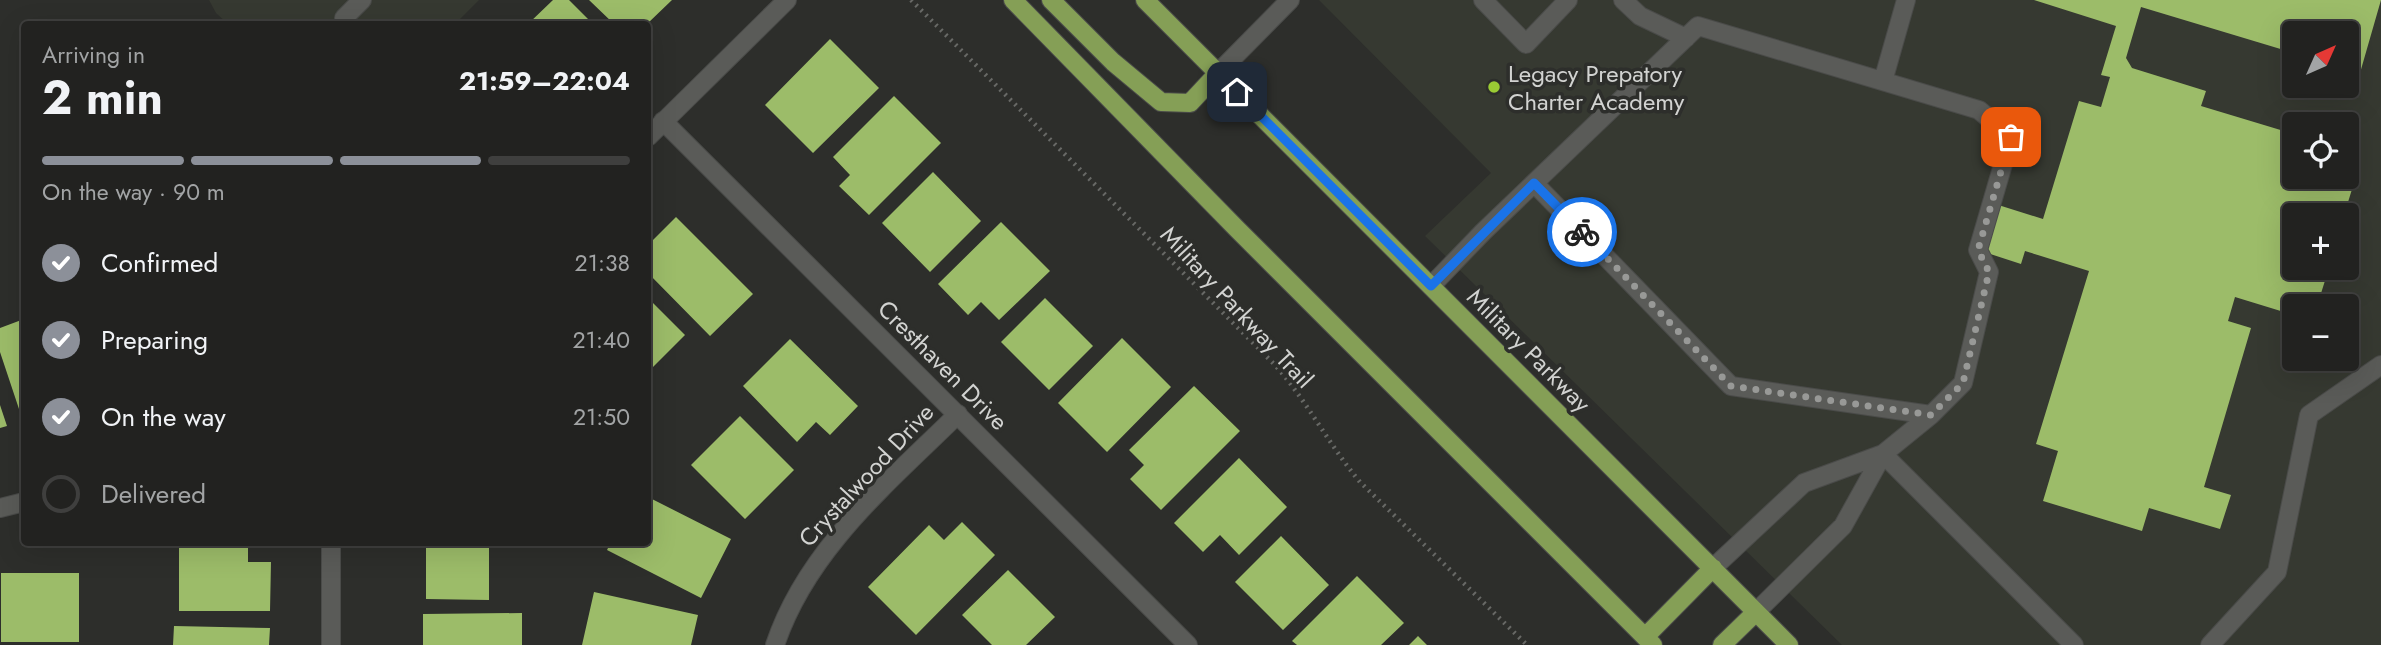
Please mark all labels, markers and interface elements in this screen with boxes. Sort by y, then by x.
north arrow [2282,21,2359,98]
map controls [2282,21,2359,371]
text: Arriving in [42,38,145,72]
place label: Legacy Prepatory Charter Academy [1508,56,1685,119]
text: 21:59–22:04 [459,62,630,100]
pin [1207,62,1267,122]
text: 2 min [42,65,163,131]
icon: home [1218,73,1256,111]
marker: Legacy Prepatory Charter Academy [1486,79,1502,95]
pin [1981,107,2041,167]
button: locate [2282,112,2359,189]
icon: bag [1992,118,2030,156]
text: On the way · 90 m [42,175,225,209]
courier [1547,197,1617,267]
button: + [2282,203,2359,280]
icon: bike [1563,213,1601,251]
street label: Military Parkway Trail [1152,218,1322,396]
icon: check [42,244,80,282]
text: Confirmed [101,244,218,282]
text: 21:38 [575,246,630,280]
street label: Military Parkway [1459,280,1599,420]
street label: Cresthaven Drive [870,292,1016,438]
button: − [2282,294,2359,371]
icon: check [42,321,80,359]
text: Preparing [101,321,208,359]
text: 21:40 [572,323,630,357]
street label: Crystalwood Drive [790,395,942,555]
icon: check [42,398,80,436]
text: On the way [101,398,226,436]
text: 21:50 [573,400,630,434]
text: Delivered [101,475,206,513]

